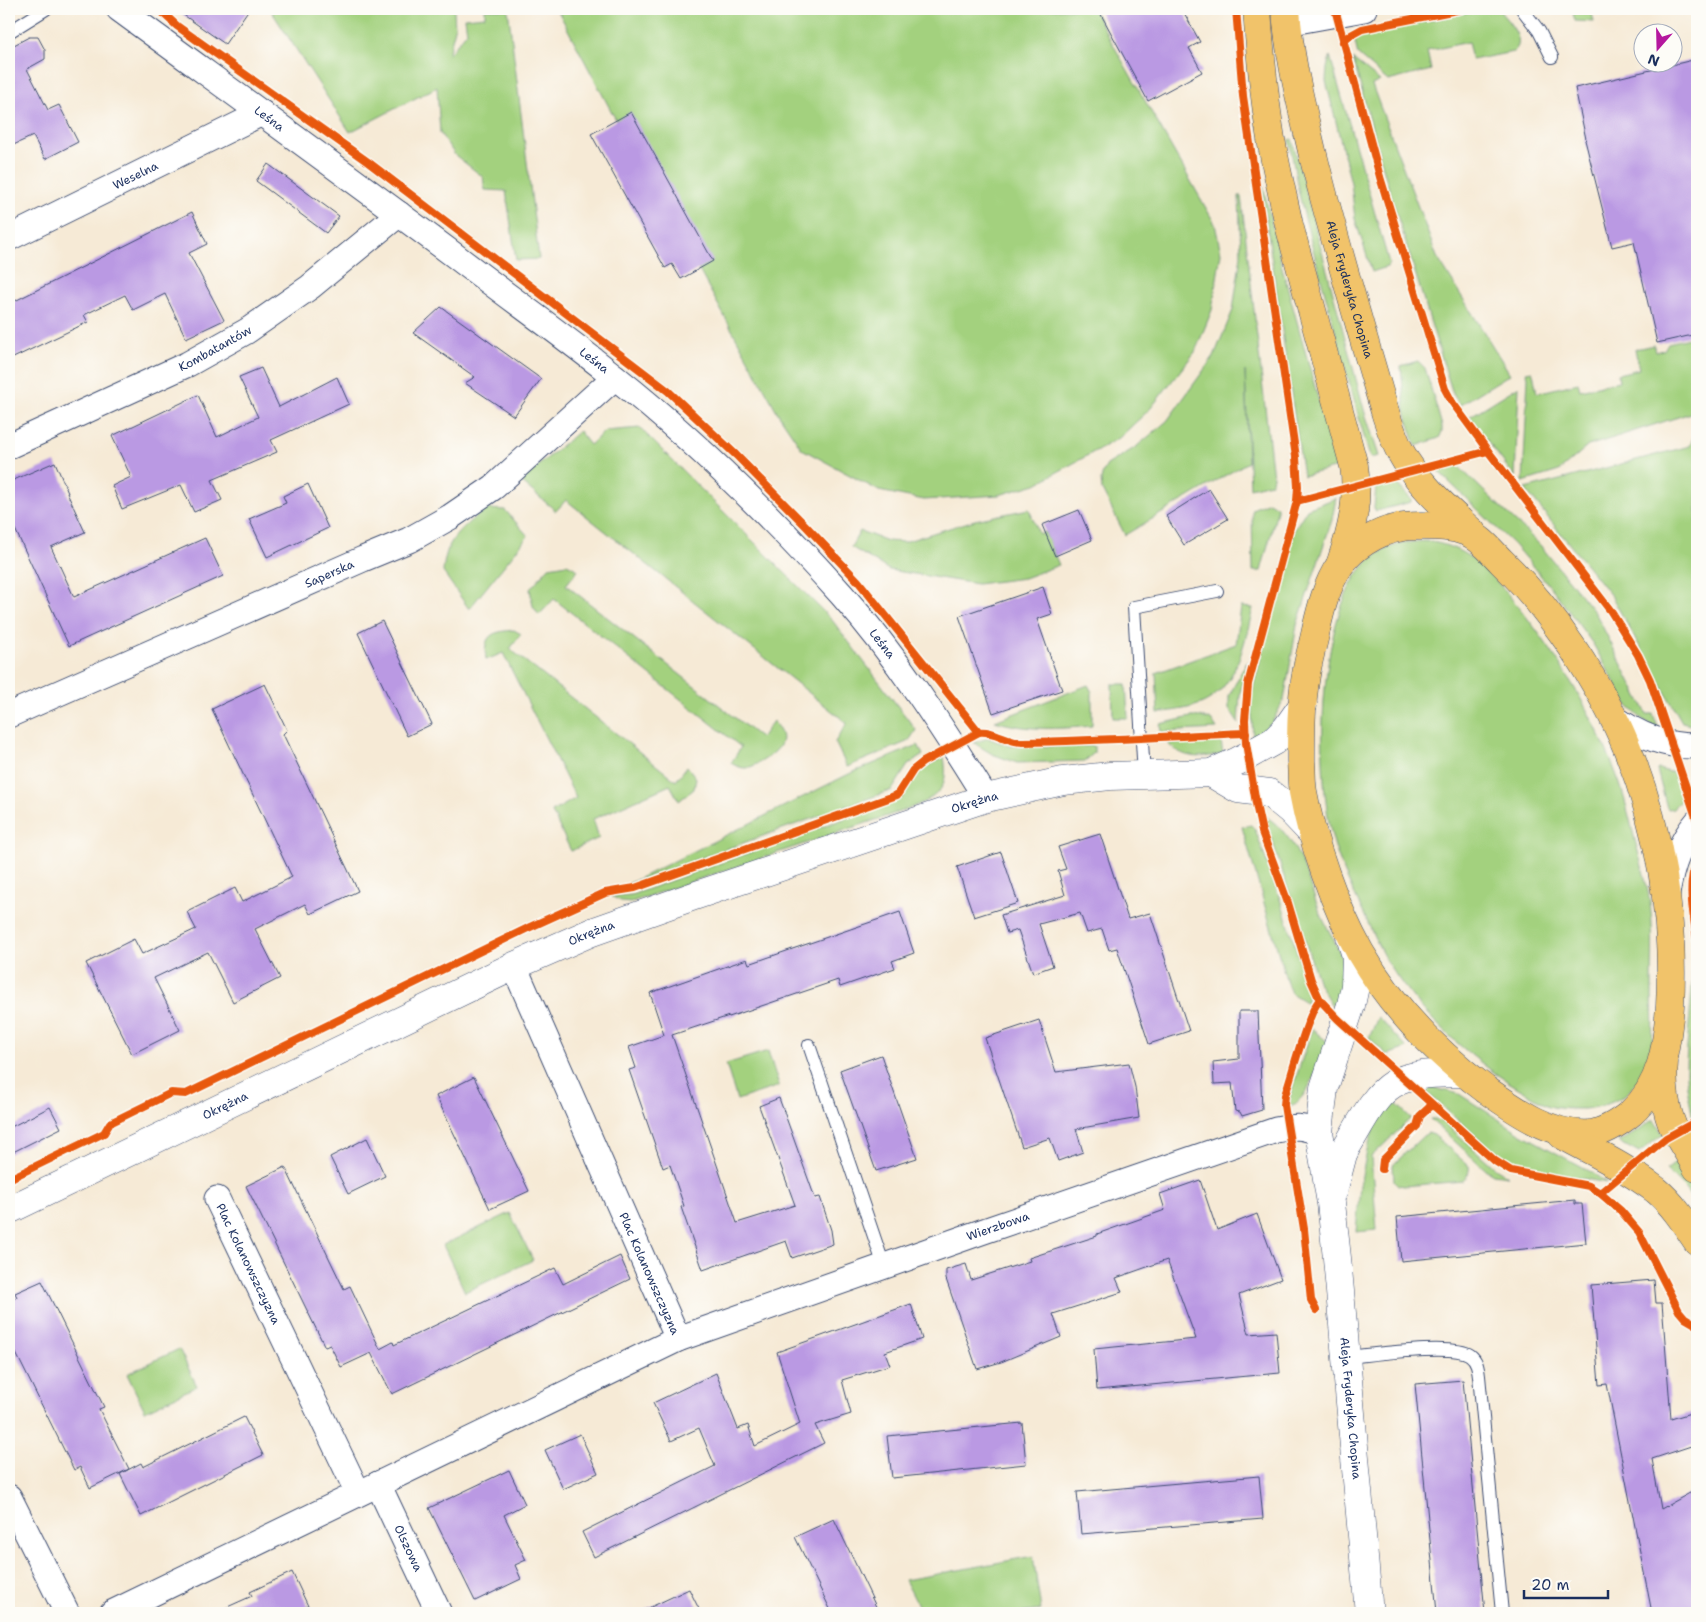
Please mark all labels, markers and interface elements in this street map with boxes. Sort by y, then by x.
north arrow [1634,22,1684,72]
text: N [1645,50,1662,71]
street label: Leśna [251,102,288,135]
street label: Weselna [110,157,161,193]
street label: Aleja Fryderyka Chopina [1322,219,1377,361]
street label: Kombatantów [176,322,255,375]
street label: Leśna [576,344,613,377]
street label: Saperska [302,556,357,592]
street label: Leśna [866,626,899,662]
street label: Okrężna [949,787,1000,817]
street label: Okrężna [566,917,617,949]
street label: Okrężna [200,1088,251,1123]
street label: Plac Kolanowszczyzna [212,1201,284,1327]
street label: Wierzbowa [964,1208,1032,1245]
street label: Plac Kolanowszczyzna [615,1210,683,1338]
street label: Aleja Fryderyka Chopina [1336,1336,1365,1481]
street label: Olszowa [390,1522,426,1575]
scale bar [1524,1567,1607,1599]
text: 20 m [1531,1575,1570,1595]

